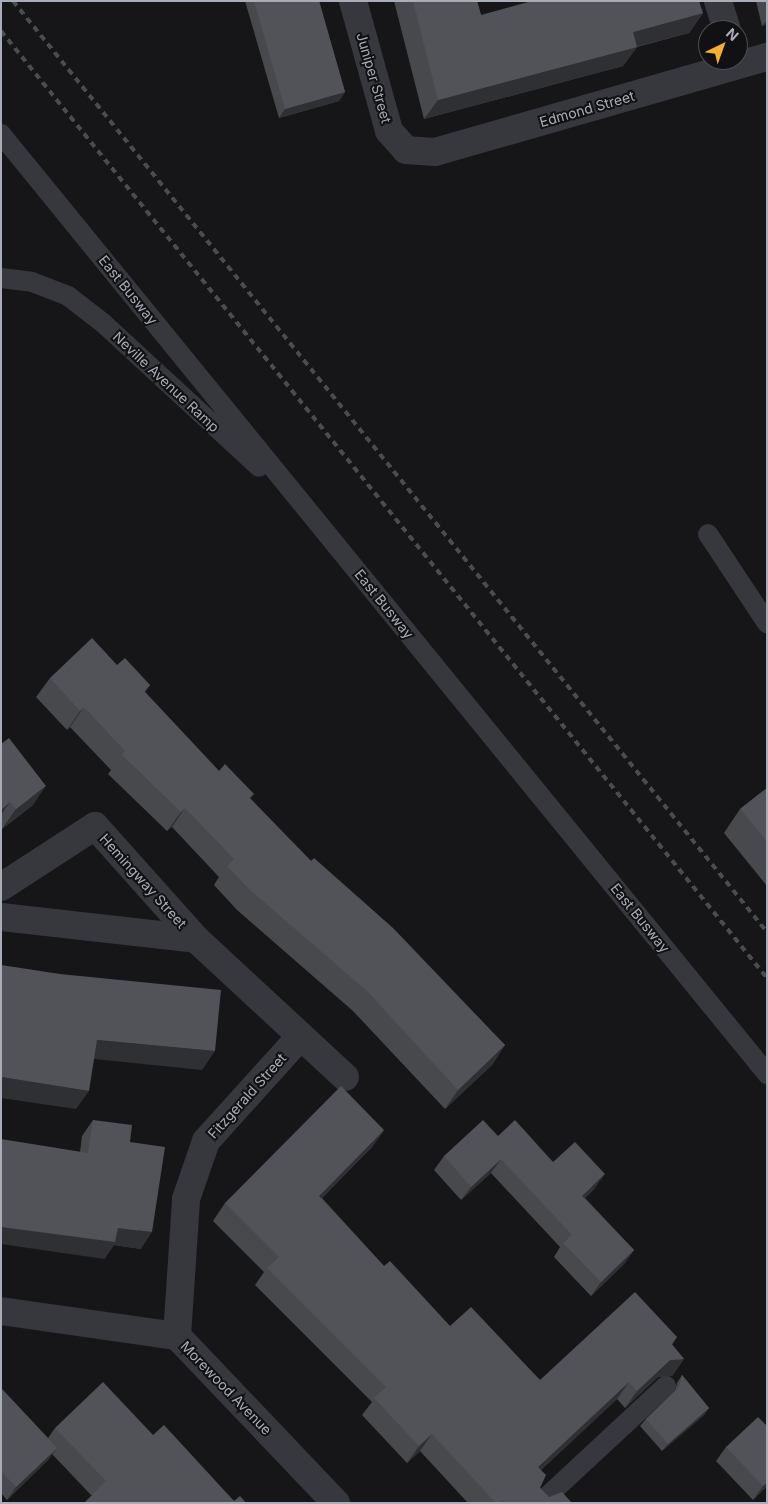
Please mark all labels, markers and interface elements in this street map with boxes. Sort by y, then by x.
north arrow [698,20,748,70]
text: N [723,24,742,44]
street label: Juniper Street [353,31,395,125]
street label: Edmond Street [538,87,636,131]
street label: East Busway [95,252,161,328]
street label: Neville Avenue Ramp [109,328,223,436]
street label: East Busway [351,566,417,642]
street label: Hemingway Street [96,830,190,932]
street label: East Busway [607,880,673,956]
street label: Fitzgerald Street [204,1050,290,1142]
street label: Morewood Avenue [177,1338,275,1438]

